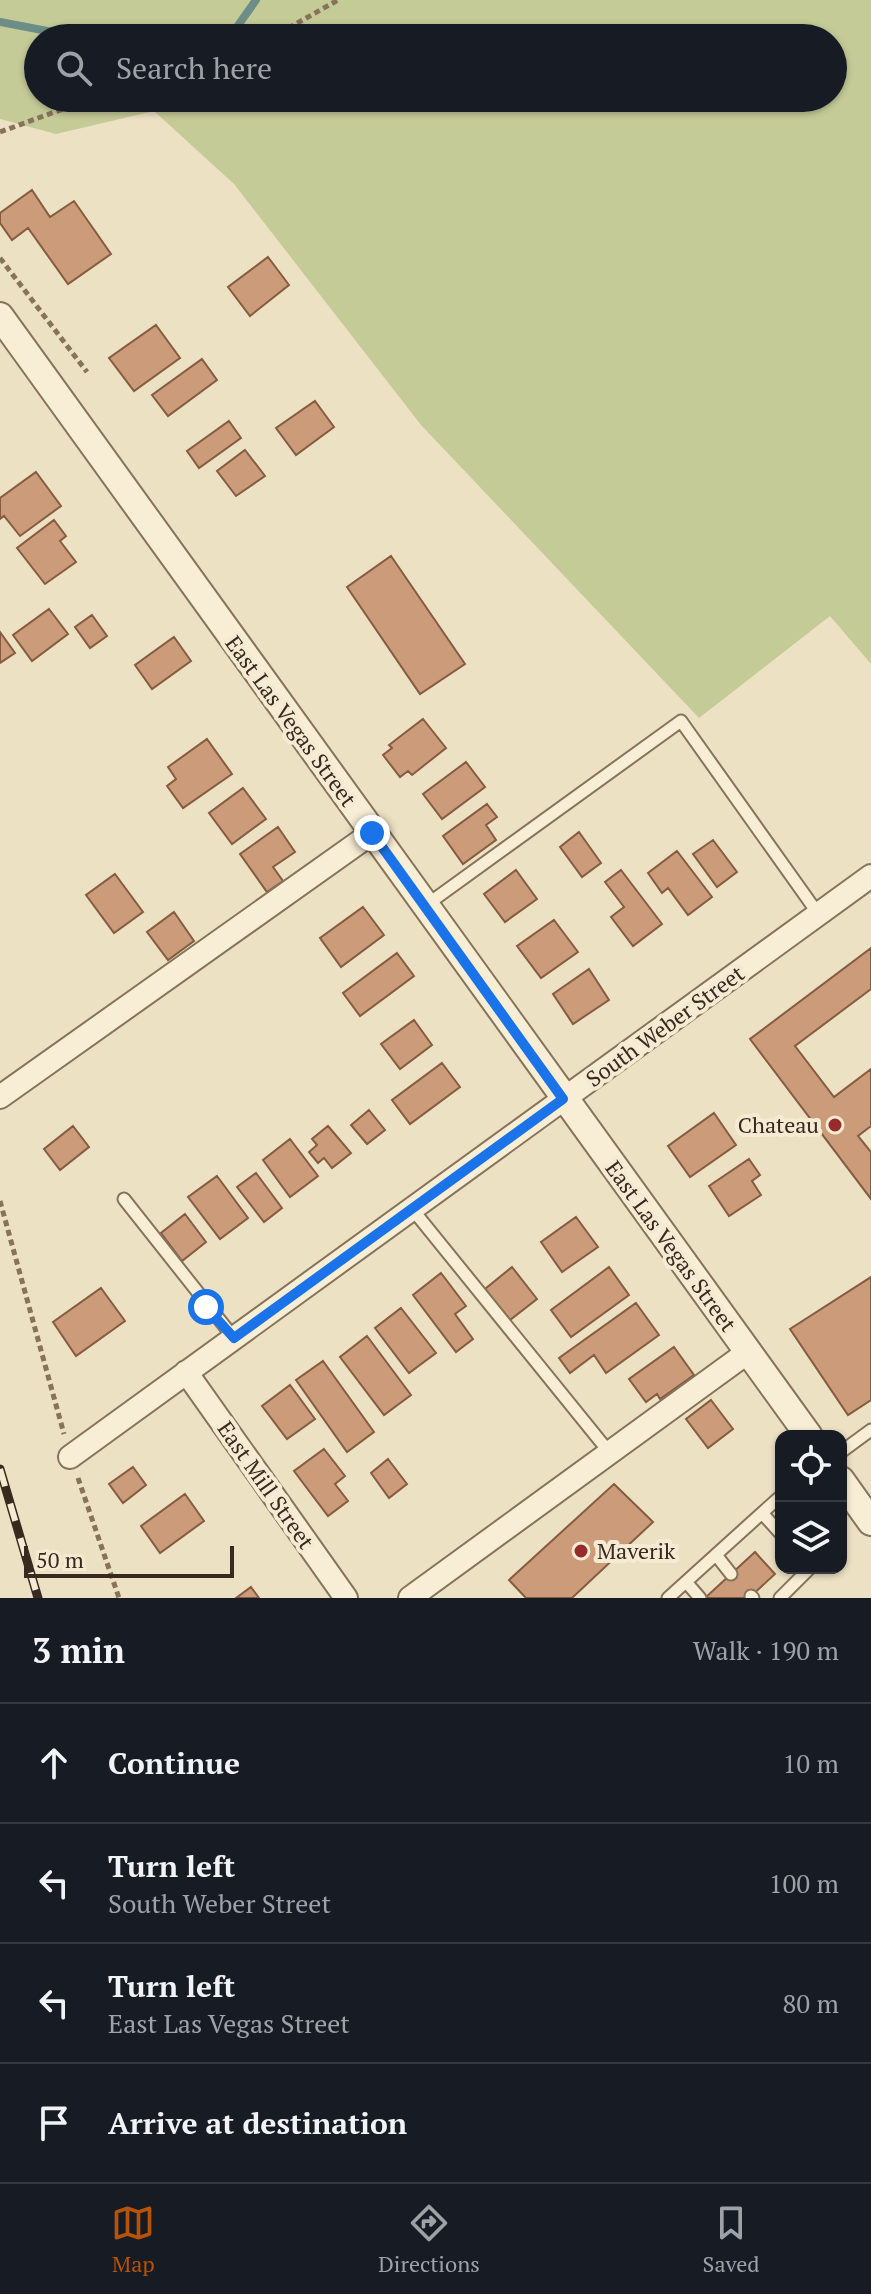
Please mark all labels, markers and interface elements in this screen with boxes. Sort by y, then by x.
search box [24,24,847,112]
icon: search [52,46,96,90]
text: Search here [116,48,272,88]
street label: East Las Vegas Street [220,629,363,812]
route end [354,815,390,851]
street label: South Weber Street [580,958,750,1093]
place label: Chateau [738,1110,819,1139]
marker: Chateau [826,1116,844,1134]
street label: East Las Vegas Street [600,1154,743,1337]
route start [188,1289,224,1325]
street label: East Mill Street [212,1415,321,1554]
map controls [775,1430,847,1574]
button: locate [775,1430,847,1502]
button: layers [775,1502,847,1574]
place label: Maverik [597,1536,676,1565]
scale bar [24,1542,234,1578]
marker: Maverik [572,1542,590,1560]
text: 50 m [36,1545,84,1574]
text: 3 min [32,1628,125,1673]
text: Walk · 190 m [693,1633,839,1667]
icon: ahead [32,1741,76,1785]
text: Continue [108,1743,240,1783]
text: 10 m [783,1746,839,1780]
text: Turn left [108,1846,235,1886]
icon: left [32,1861,76,1905]
text: 100 m [769,1866,839,1900]
text: South Weber Street [108,1886,331,1920]
text: Turn left [108,1966,235,2006]
icon: left [32,1981,76,2025]
text: 80 m [783,1986,839,2020]
text: East Las Vegas Street [108,2006,350,2040]
icon: arrive [32,2101,76,2145]
text: Arrive at destination [108,2103,407,2143]
tab: Map [111,2201,155,2278]
tab: Directions [378,2201,480,2278]
tab: Saved [703,2201,760,2278]

